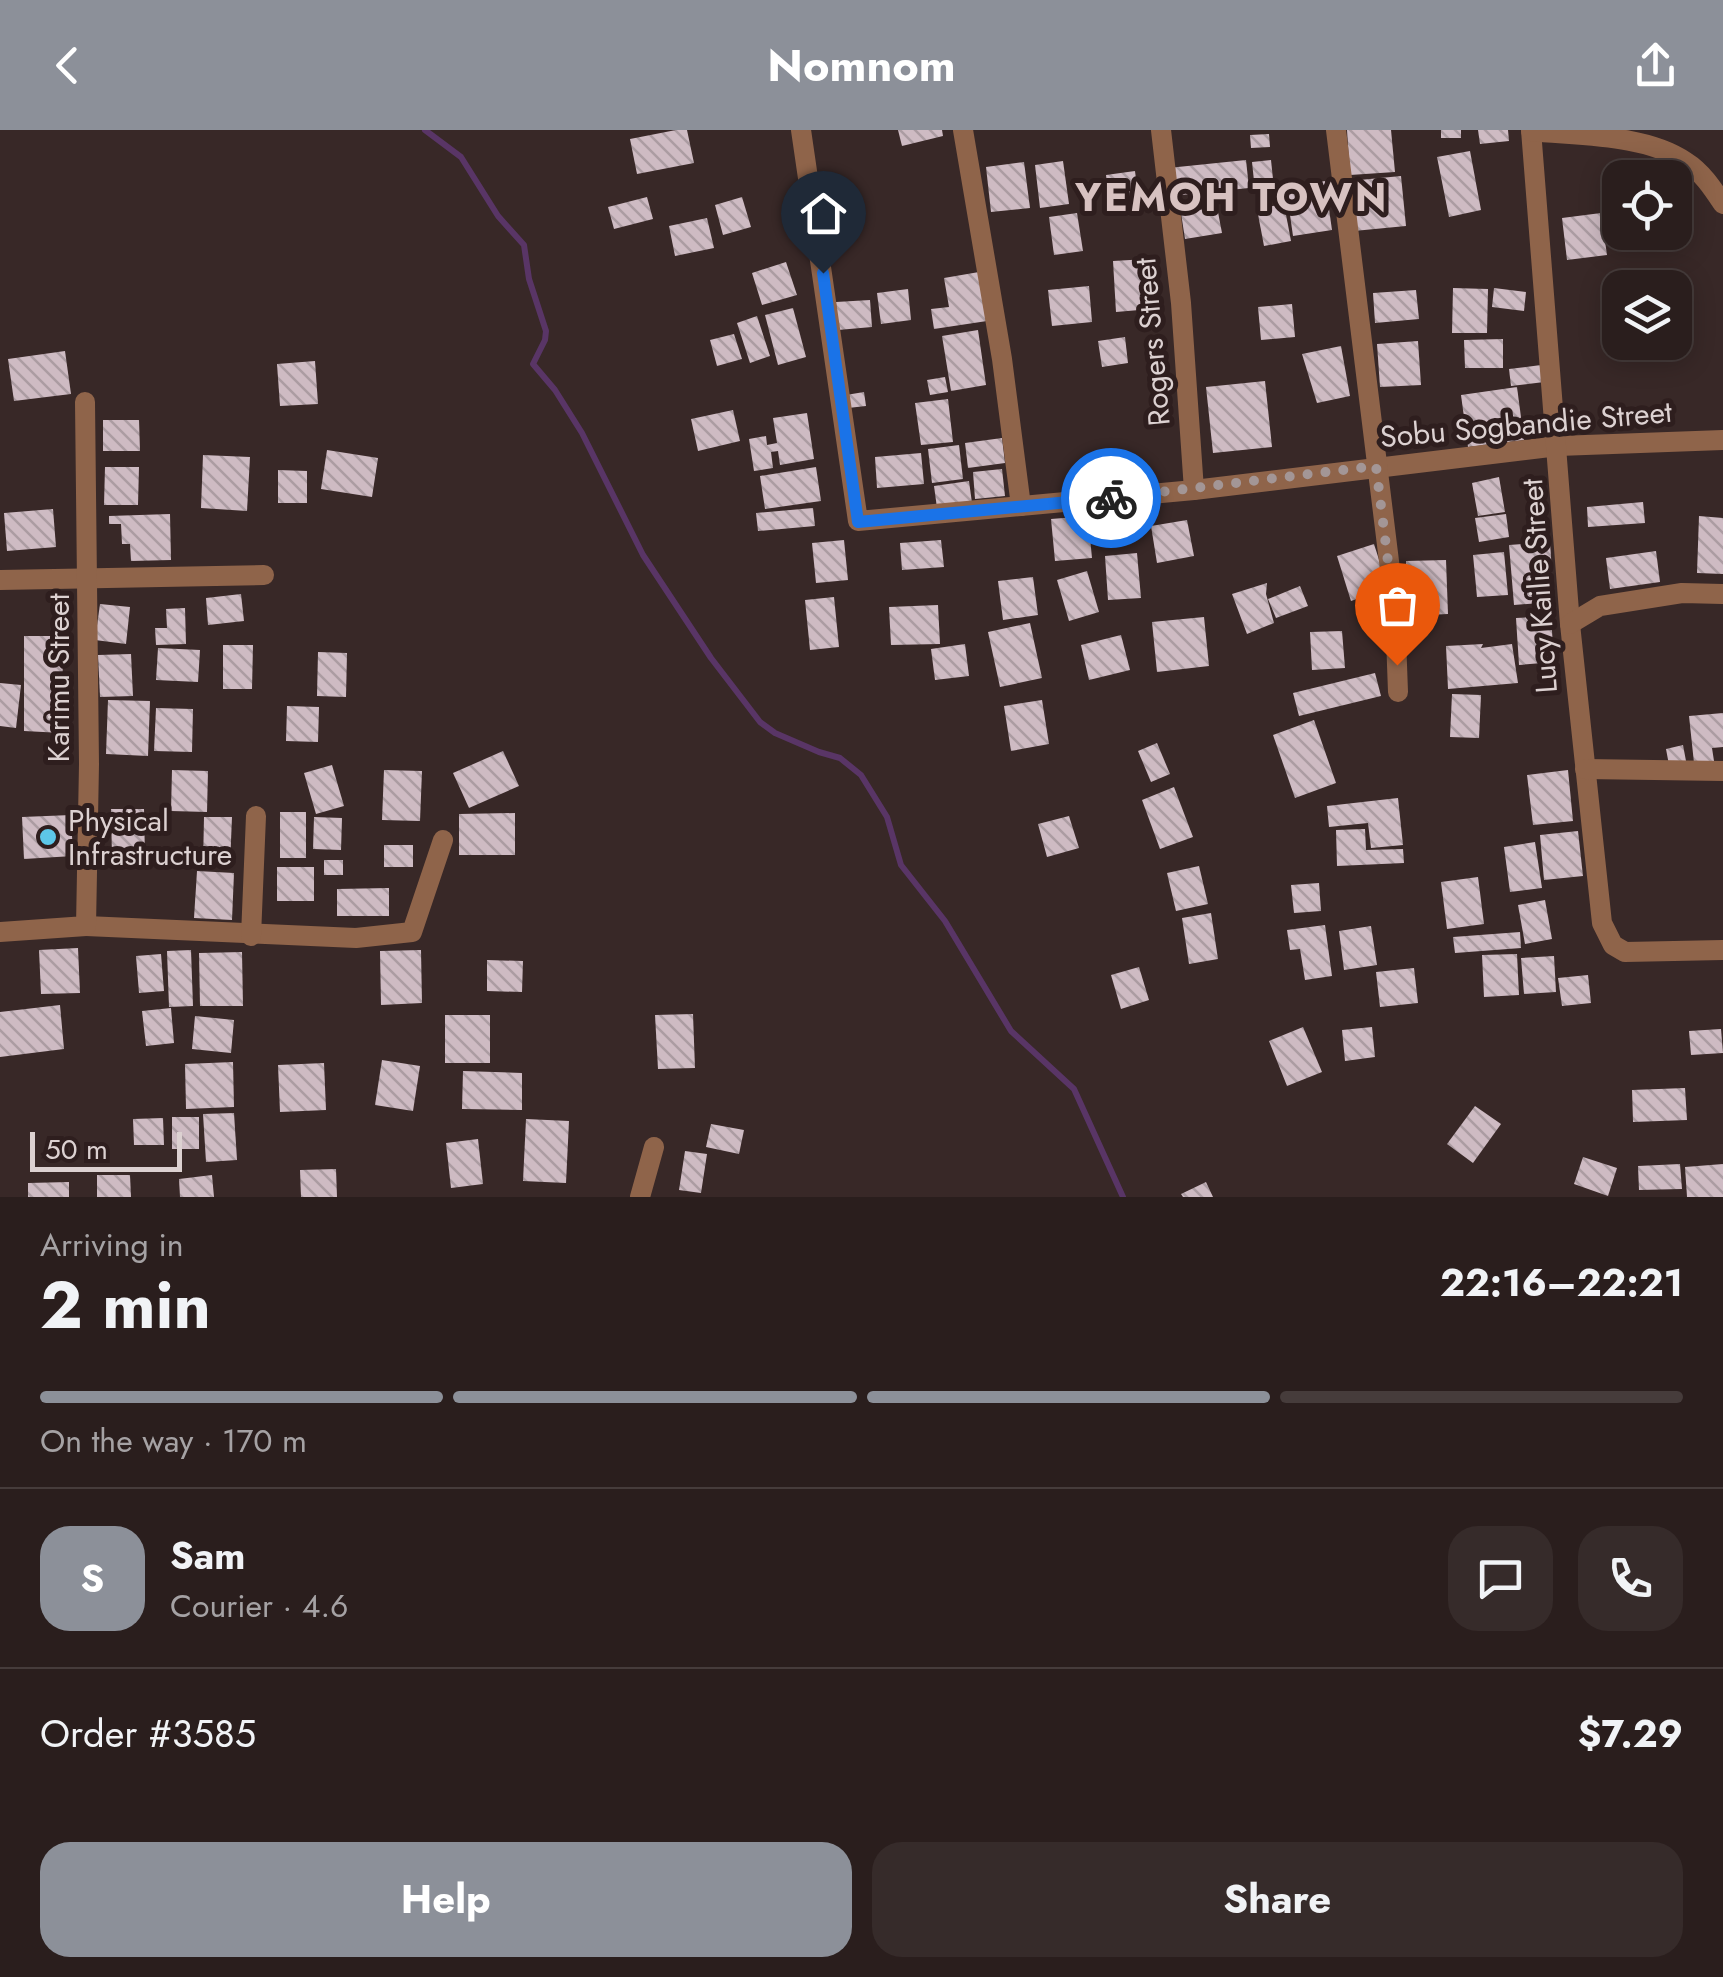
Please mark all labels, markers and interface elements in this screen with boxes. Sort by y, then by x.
text: Nomnom [767,33,956,98]
icon: back [40,38,95,93]
icon: share [1628,38,1683,93]
map controls [1602,160,1692,360]
button: locate [1602,160,1692,250]
district label: YEMOH TOWN [1074,168,1389,226]
pin [781,171,866,274]
icon: home [796,186,851,241]
street label: Rogers Street [1123,255,1181,428]
button: layers [1602,270,1692,360]
street label: Sobu Sogbandie Street [1378,390,1675,458]
courier [1061,448,1161,548]
icon: bike [1084,471,1139,526]
street label: Lucy Kailie Street [1510,476,1568,695]
pin [1355,563,1440,666]
icon: bag [1370,578,1425,633]
street label: Karimu Street [37,593,80,763]
place label: Physical Infrastructure [68,799,232,876]
marker: Physical Infrastructure [37,826,59,848]
scale bar [30,1127,182,1172]
text: 50 m [45,1129,108,1170]
text: Arriving in [40,1222,184,1268]
text: 22:16–22:21 [1440,1255,1683,1310]
text: 2 min [40,1258,211,1352]
text: On the way · 170 m [40,1418,307,1464]
button: chat [1448,1526,1553,1631]
button: phone [1578,1526,1683,1631]
text: Sam [170,1528,245,1583]
text: S [81,1551,104,1606]
text: Courier · 4.6 [170,1583,348,1629]
text: Order #3585 [40,1706,256,1761]
text: $7.29 [1578,1706,1683,1761]
button: Help [40,1842,852,1957]
button: Share [872,1842,1683,1957]

